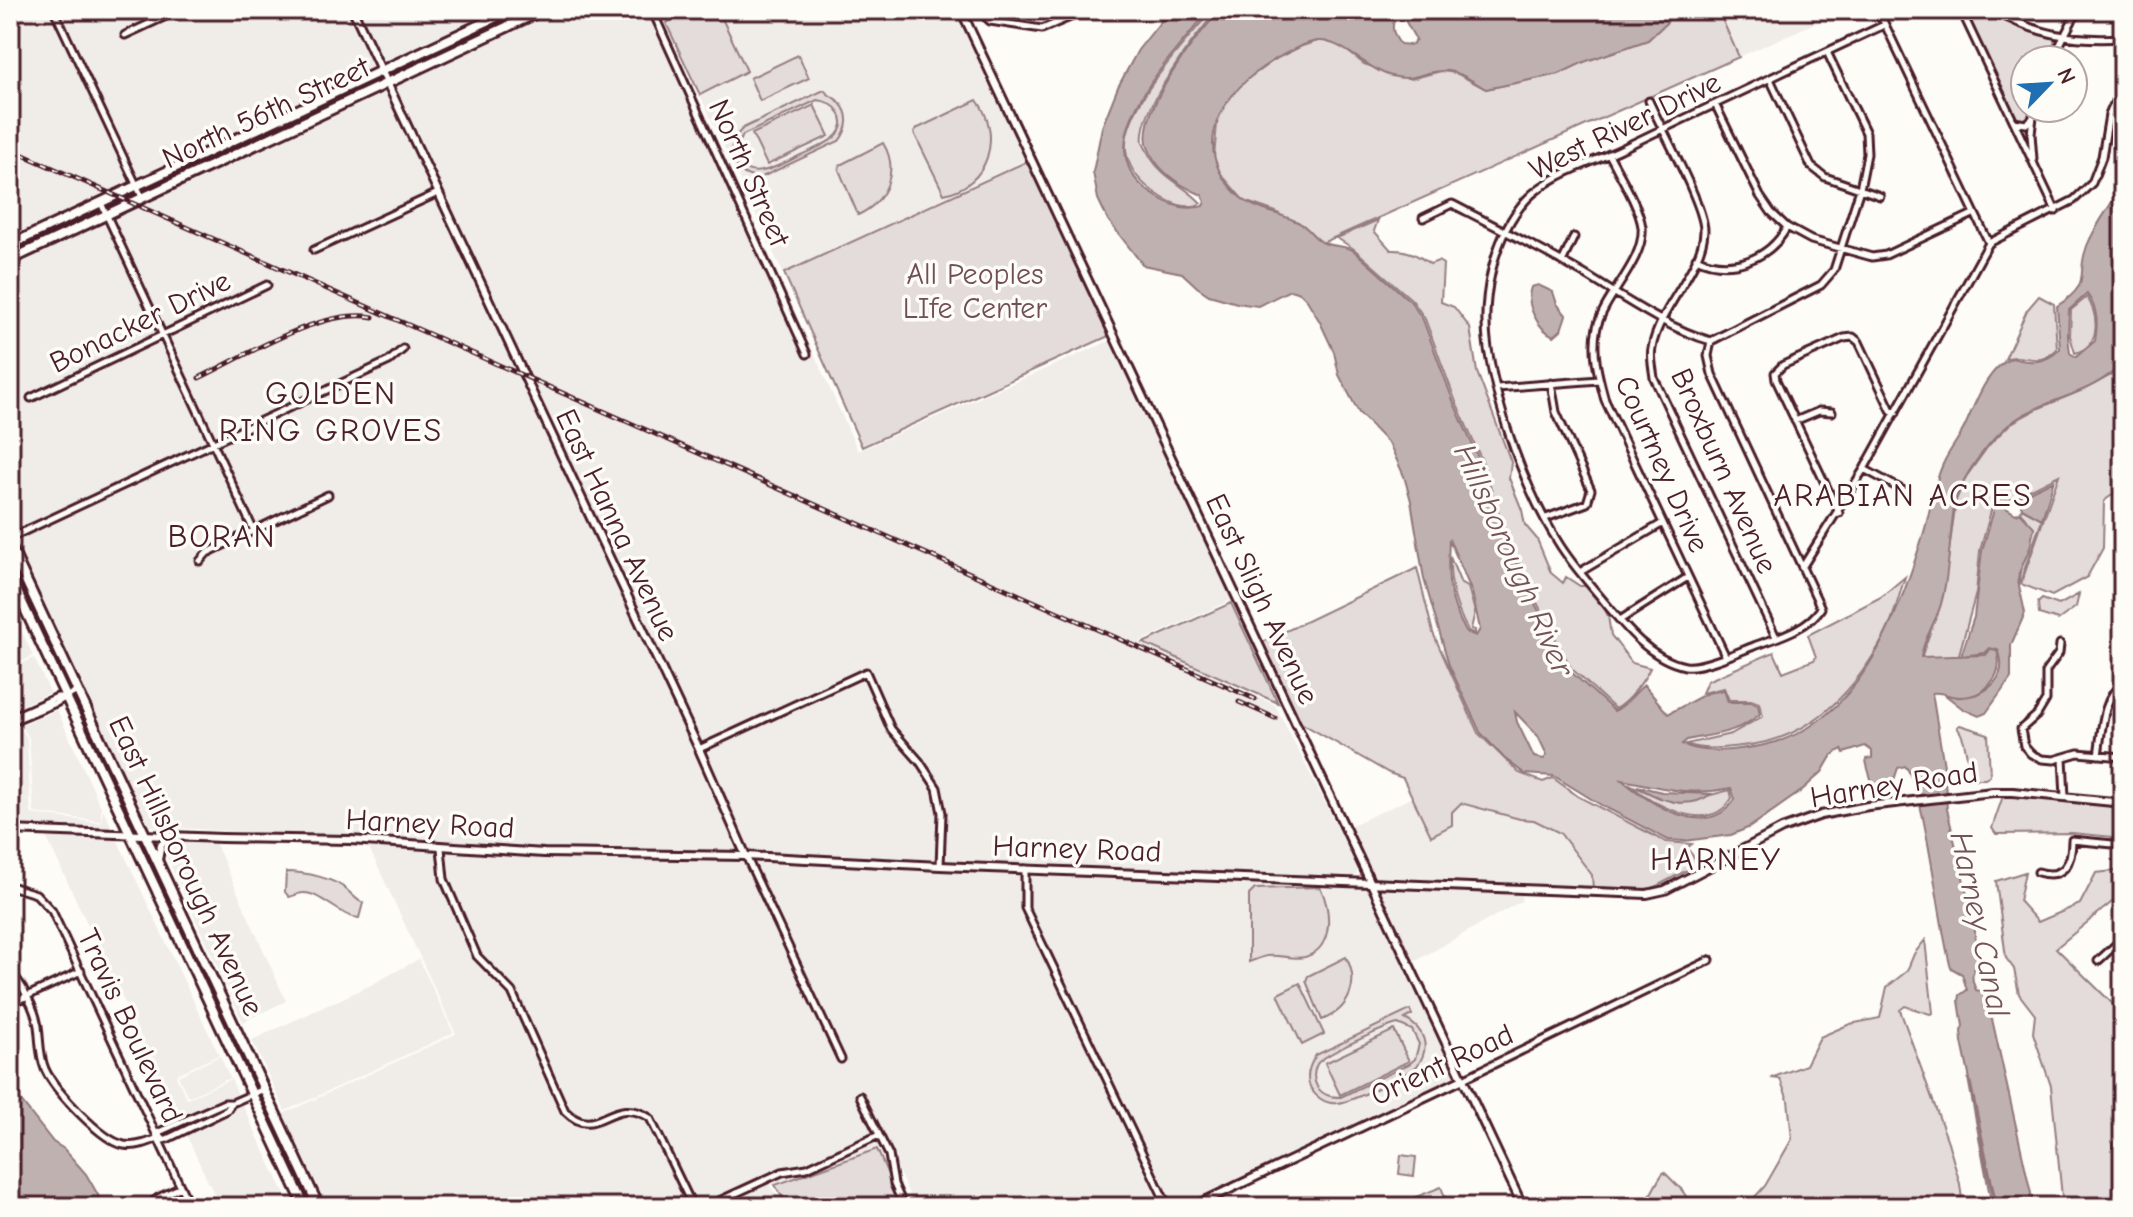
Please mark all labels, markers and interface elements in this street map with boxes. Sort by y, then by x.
north arrow [2009,44,2089,124]
street label: North 56th Street [157,49,376,176]
text: N [2051,64,2081,88]
street label: West River Drive [1524,65,1726,187]
street label: North Street [701,94,798,253]
park label: All Peoples LIfe Center [903,257,1047,326]
street label: Bonacker Drive [44,263,236,381]
street label: Broxburn Avenue [1663,363,1785,579]
street label: Courtney Drive [1607,370,1717,558]
district label: GOLDEN RING GROVES [219,375,443,449]
street label: East Hanna Avenue [548,403,686,647]
water label: Hillsborough River [1446,438,1582,683]
district label: ARABIAN ACRES [1773,477,2033,514]
street label: East Sligh Avenue [1198,488,1326,710]
district label: BORAN [167,518,277,555]
street label: East Hillsborough Avenue [101,711,271,1021]
street label: Harney Road [1808,755,1980,815]
street label: Harney Road [345,802,515,846]
water label: Harney Canal [1942,828,2018,1021]
street label: Harney Road [992,829,1162,869]
district label: HARNEY [1650,841,1782,878]
street label: Travis Boulevard [70,923,190,1129]
street label: Orient Road [1365,1017,1519,1113]

